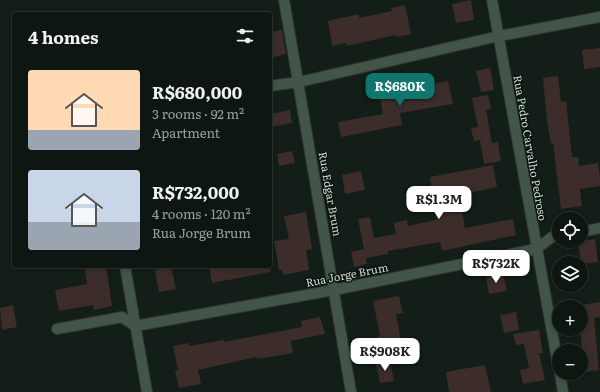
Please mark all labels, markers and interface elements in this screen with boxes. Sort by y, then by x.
text: 4 homes [28,24,99,49]
icon: filters [234,25,256,47]
pin: R$680K [367,73,433,107]
street label: Rua Pedro Carvalho Pedroso [510,74,552,222]
text: R$680K [375,76,425,95]
text: R$680,000 [152,79,242,104]
icon: home [60,86,108,134]
text: 3 rooms · 92 m² [152,104,244,123]
text: Apartment [152,123,220,142]
street label: Rua Edgar Brum [316,150,346,238]
text: R$732,000 [152,179,239,204]
icon: home [60,186,108,234]
pin: R$1.3M [406,186,472,220]
text: R$1.3M [415,189,463,208]
text: 4 rooms · 120 m² [152,204,251,223]
map controls [552,212,588,380]
button: locate [552,212,588,248]
text: Rua Jorge Brum [152,223,251,242]
pin: R$732K [463,250,529,284]
text: R$732K [472,253,520,272]
button: layers [552,256,588,292]
street label: Rua Jorge Brum [304,258,390,290]
button: + [552,300,588,336]
pin: R$908K [352,338,418,372]
text: R$908K [360,341,410,360]
button: − [552,344,588,380]

